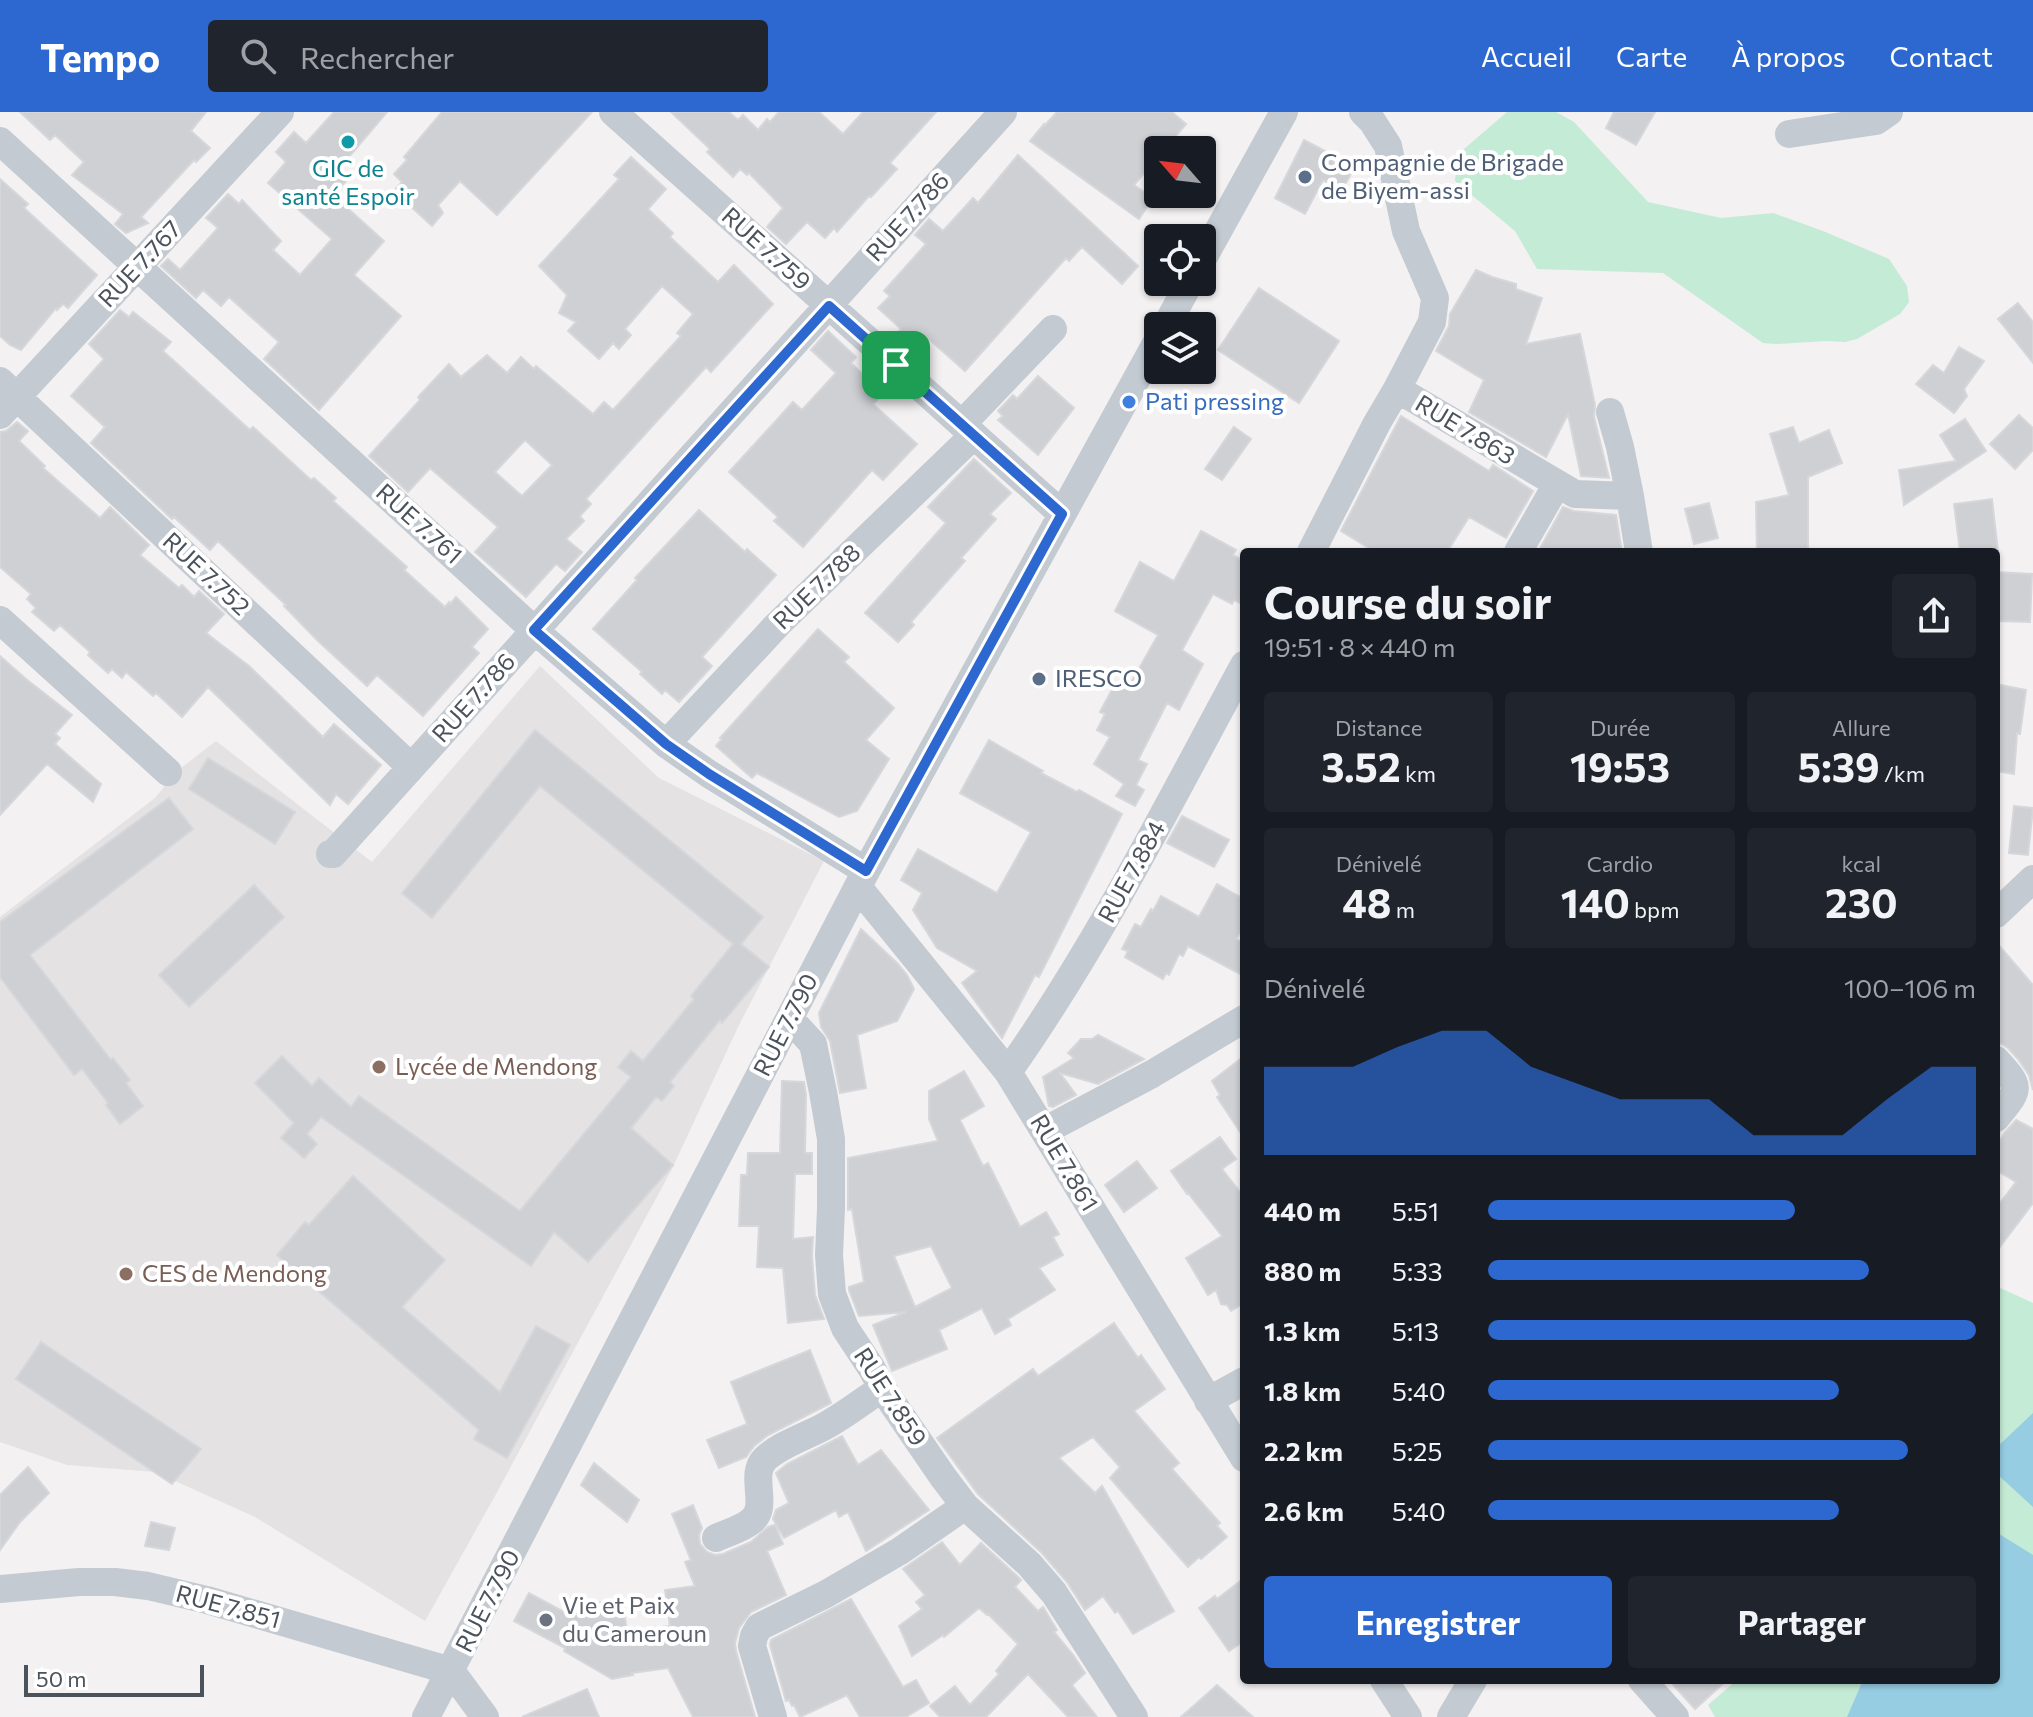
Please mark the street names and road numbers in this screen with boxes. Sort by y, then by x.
street label: RUE 7.786 [859,165,955,267]
street label: RUE 7.759 [717,201,817,295]
street label: RUE 7.767 [91,214,186,312]
street label: RUE 7.863 [1411,388,1521,470]
street label: RUE 7.761 [371,477,469,569]
street label: RUE 7.752 [158,525,256,620]
street label: RUE 7.788 [766,537,866,635]
street label: RUE 7.786 [425,646,521,748]
street label: RUE 7.884 [1091,815,1170,927]
street label: RUE 7.790 [746,968,823,1080]
street label: RUE 7.861 [1025,1109,1105,1216]
street label: RUE 7.859 [849,1342,934,1451]
street label: RUE 7.790 [448,1544,525,1656]
street label: RUE 7.851 [173,1578,284,1633]

